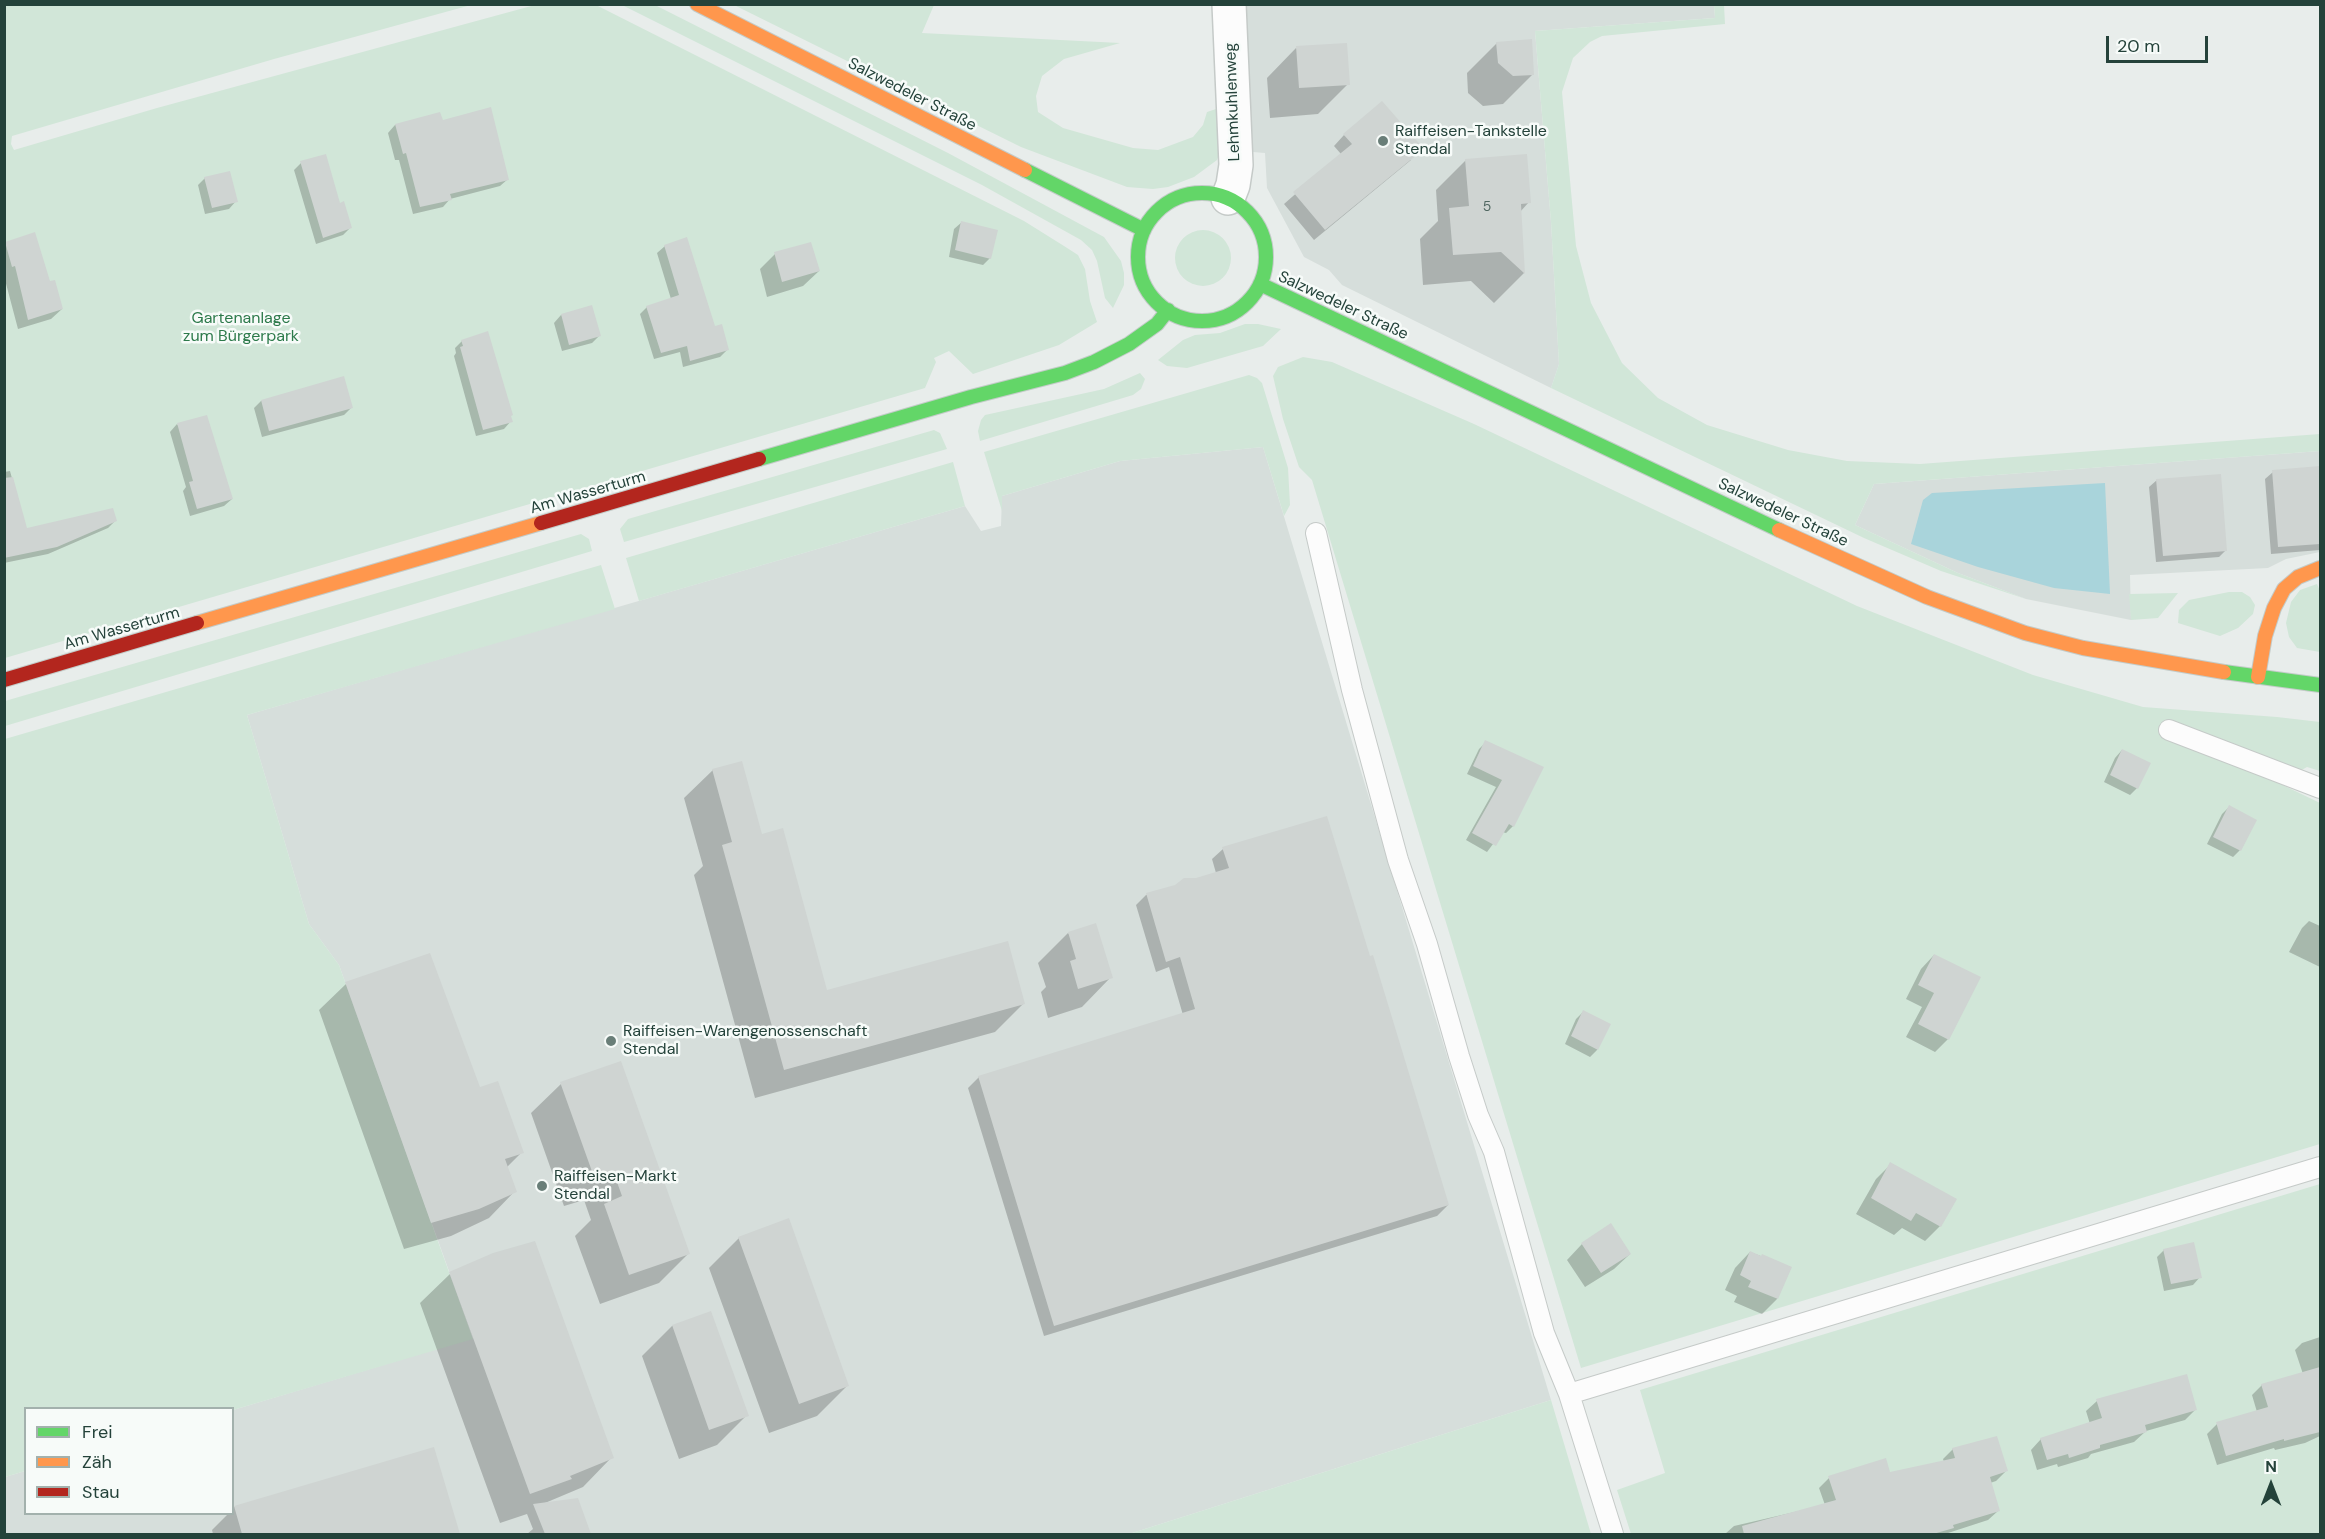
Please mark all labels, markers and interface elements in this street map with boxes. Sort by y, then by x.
scale bar [2109,24,2211,62]
text: 20 m [2117,34,2160,58]
street label: Lehmkuhlenweg [1221,42,1245,162]
street label: Salzwedeler Straße [845,54,979,136]
place label: Raiffeisen-Tankstelle Stendal [1395,122,1547,160]
marker: Raiffeisen-Tankstelle Stendal [1376,134,1390,148]
house number: 5 [1483,199,1491,215]
street label: Salzwedeler Straße [1275,267,1411,345]
park label: Gartenanlage zum Bürgerpark [183,309,299,347]
street label: Am Wasserturm [528,467,648,519]
street label: Salzwedeler Straße [1715,474,1851,552]
street label: Am Wasserturm [62,603,182,655]
place label: Raiffeisen-Warengenossenschaft Stendal [623,1022,867,1060]
marker: Raiffeisen-Warengenossenschaft Stendal [604,1034,618,1048]
place label: Raiffeisen-Markt Stendal [554,1167,677,1205]
marker: Raiffeisen-Markt Stendal [535,1179,549,1193]
legend [24,1407,234,1515]
text: Frei [82,1420,113,1444]
text: Zäh [82,1450,112,1474]
north arrow [2241,1455,2301,1515]
text: N [2265,1456,2277,1477]
text: Stau [82,1480,120,1504]

